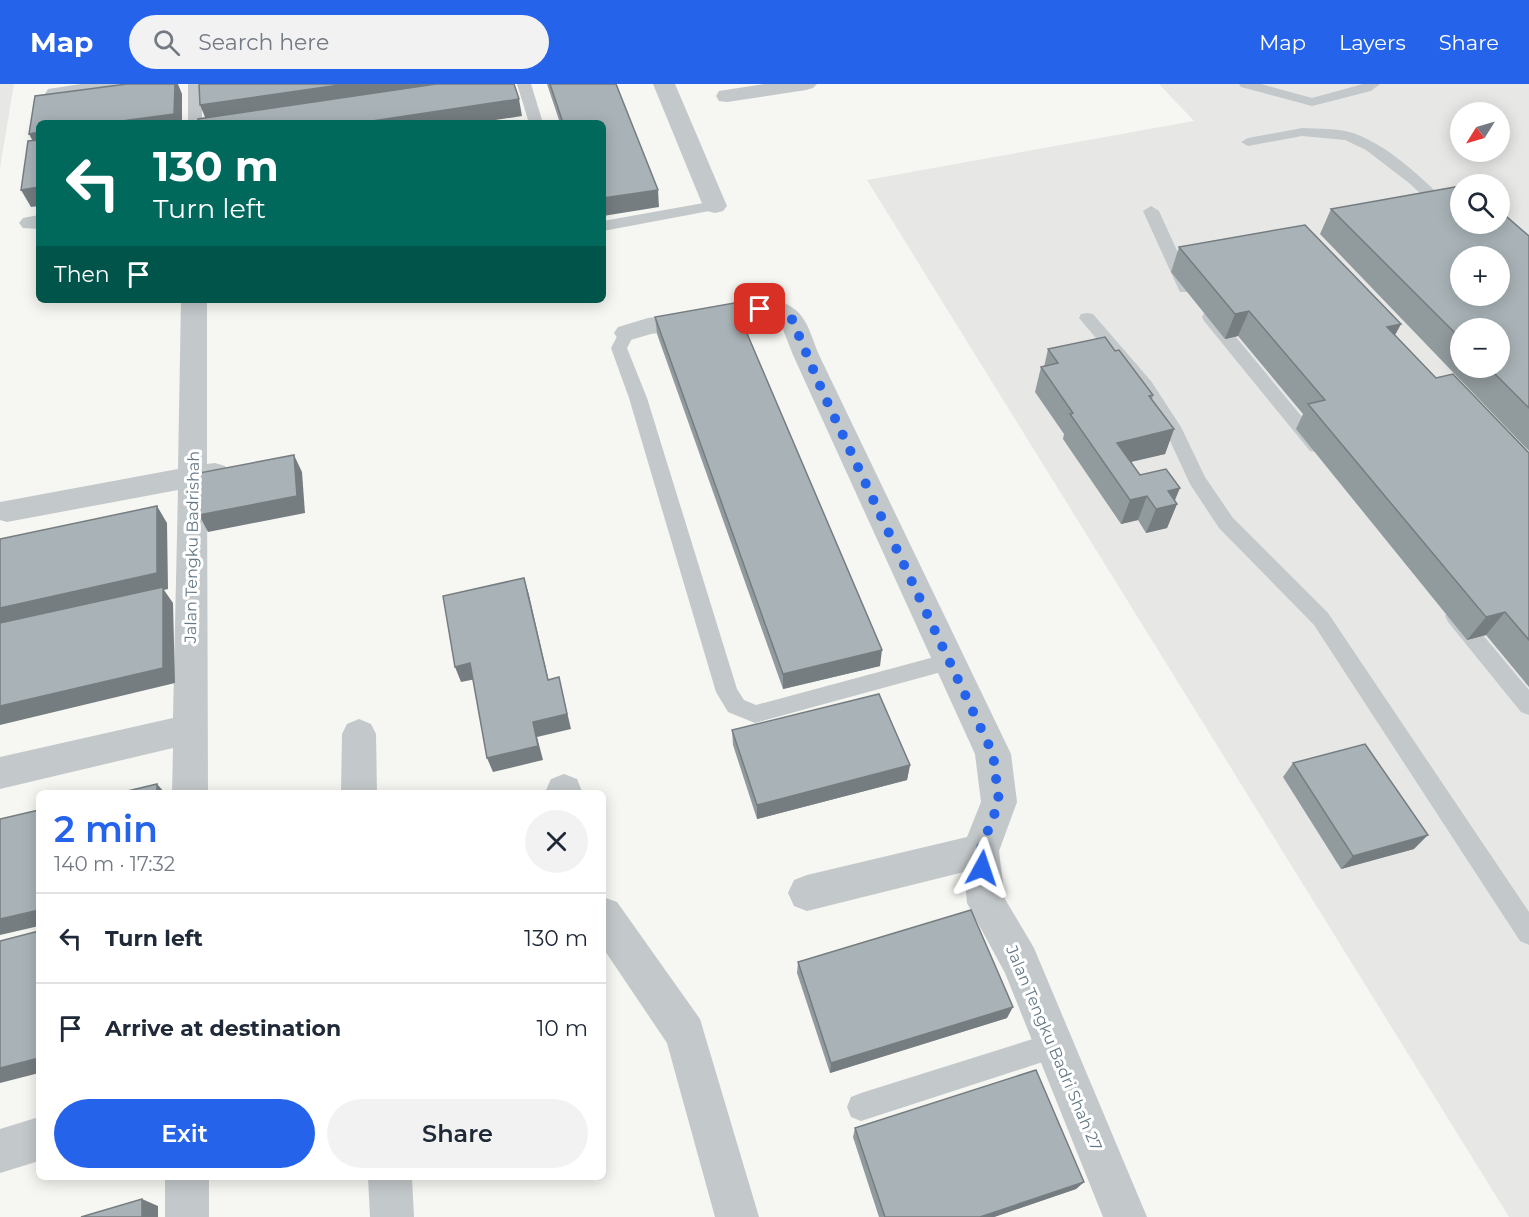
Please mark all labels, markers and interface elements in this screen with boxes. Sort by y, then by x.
search box [129,15,549,69]
text: Map [30,25,93,59]
icon: search [150,26,183,59]
text: Search here [198,29,329,56]
text: Map [1259,30,1306,55]
text: Layers [1339,30,1406,55]
text: Share [1439,30,1499,55]
north arrow [1450,102,1510,162]
map controls [1450,102,1510,378]
text: 130 m [153,140,279,192]
icon: left [54,144,132,222]
button: search [1450,174,1510,234]
text: Turn left [153,192,266,225]
button: + [1450,246,1510,306]
icon: arrive [122,258,155,291]
text: Then [54,261,110,288]
pin [734,283,785,334]
icon: arrive [743,292,776,325]
button: − [1450,318,1510,378]
street label: Jalan Tengku Badrishah [181,451,203,644]
text: 2 min [54,807,158,851]
button: close [525,810,588,873]
position arrow [950,836,1014,900]
text: 140 m · 17:32 [54,852,175,876]
icon: left [54,922,87,955]
text: Turn left [105,925,203,952]
text: 130 m [524,925,588,952]
street label: Jalan Tengku Badri Shah 27 [1002,942,1106,1153]
icon: arrive [54,1012,87,1045]
text: Arrive at destination [105,1015,341,1042]
text: 10 m [536,1015,588,1042]
button: Exit [54,1099,315,1168]
button: Share [327,1099,588,1168]

